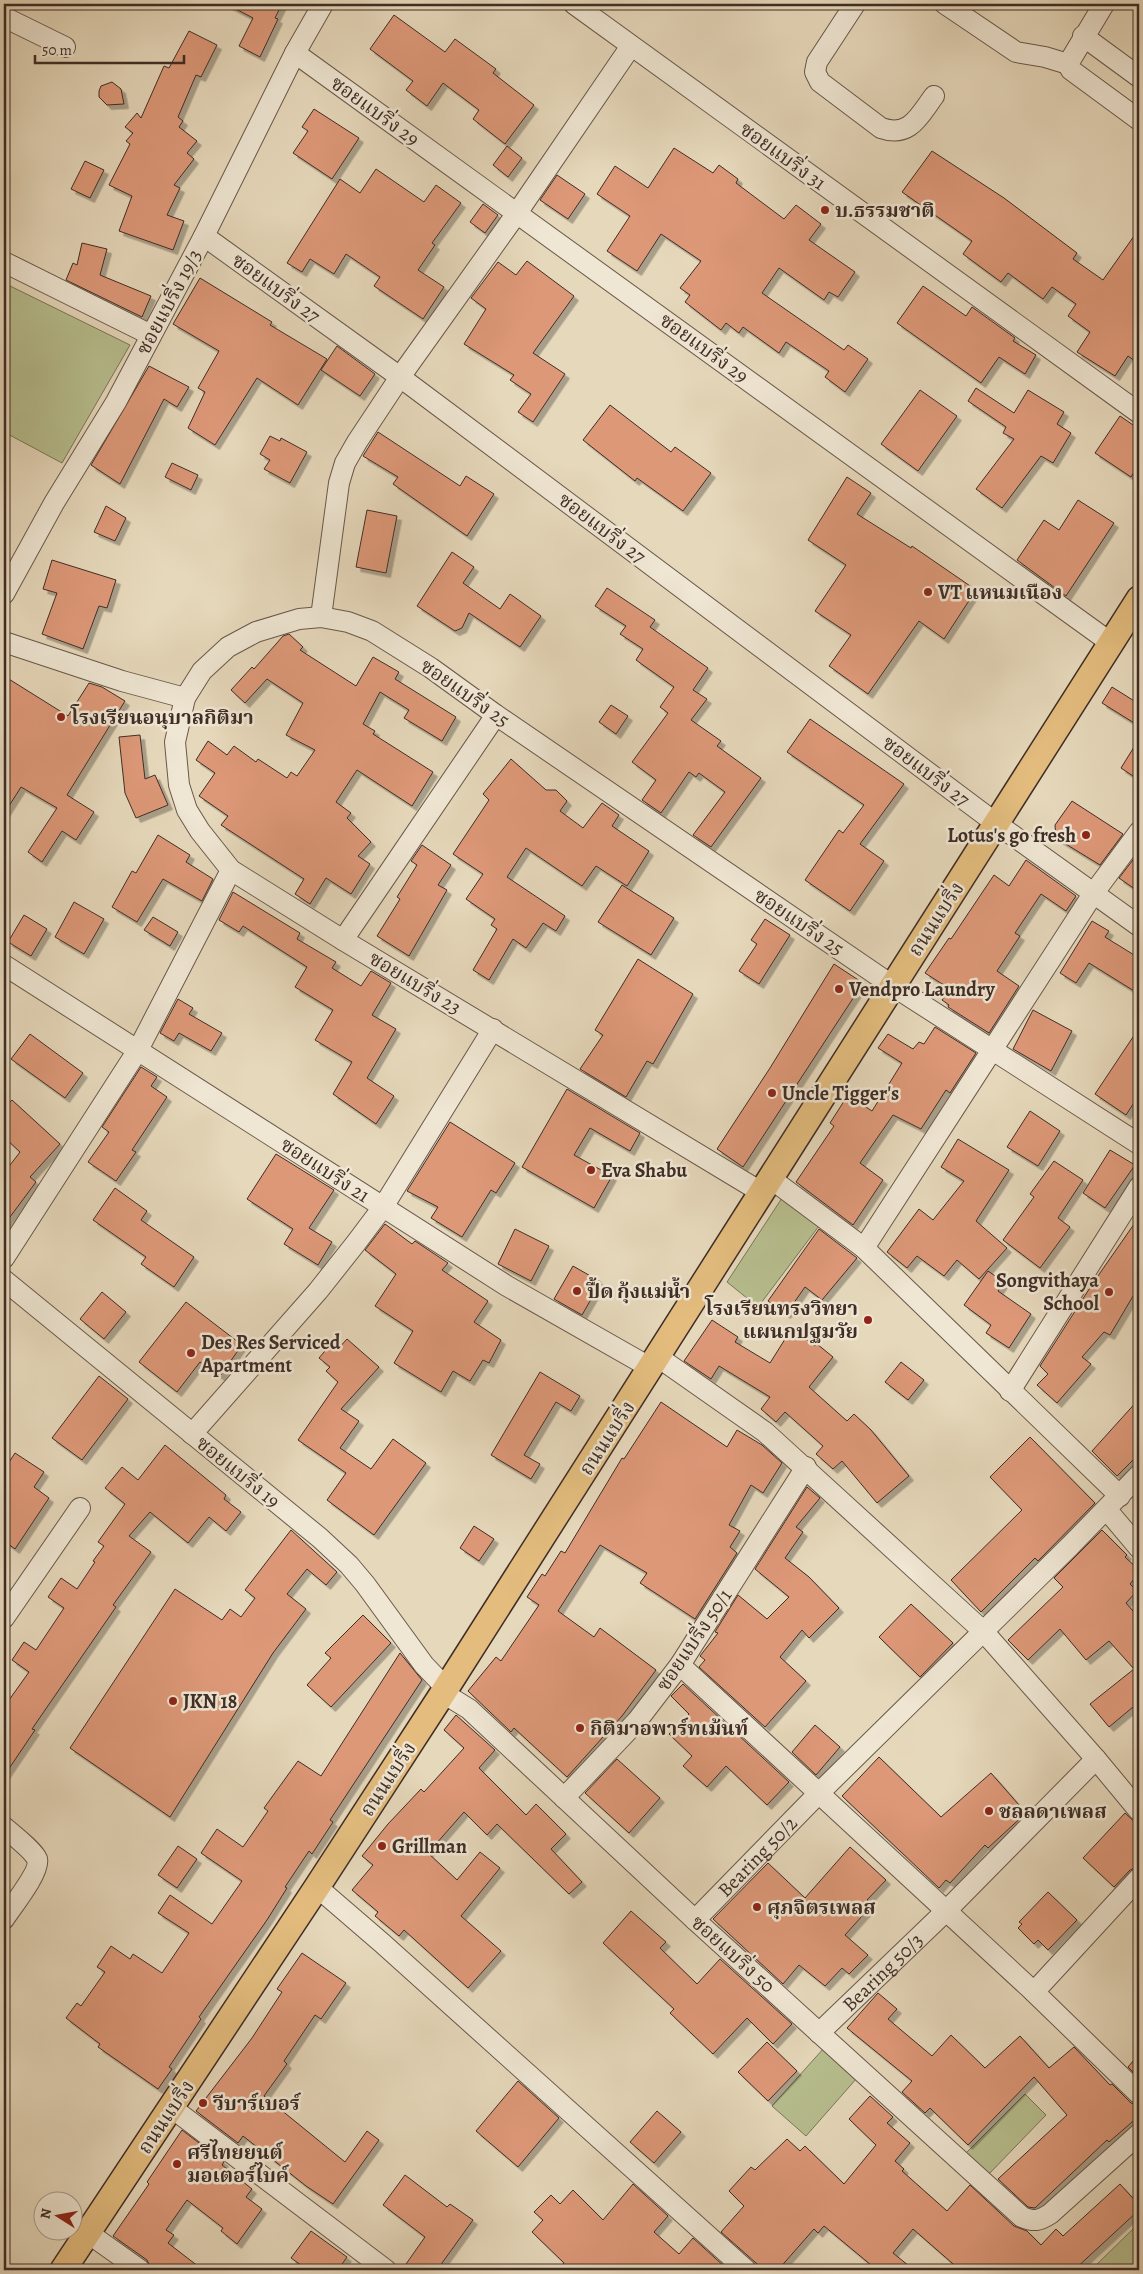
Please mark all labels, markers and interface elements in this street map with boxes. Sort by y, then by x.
scale bar [35,32,184,64]
text: 50 m [42,40,72,60]
street label: ซอยแบริ่ง 29 [325,68,426,152]
street label: ซอยแบริ่ง 31 [734,114,833,196]
place label: บ.ธรรมชาติ [835,197,935,224]
marker: บ.ธรรมชาติ [819,204,831,216]
street label: ซอยแบริ่ง 19/3 [128,244,208,360]
street label: ซอยแบริ่ง 27 [226,245,327,330]
street label: ซอยแบริ่ง 29 [654,305,755,389]
street label: ซอยแบริ่ง 27 [553,485,653,570]
place label: VT แหนมเนือง [937,579,1062,606]
marker: VT แหนมเนือง [922,586,934,598]
street label: ซอยแบริ่ง 25 [415,651,516,734]
place label: โรงเรียนอนุบาลกิติมา [70,704,254,731]
marker: โรงเรียนอนุบาลกิติมา [55,711,67,723]
street label: ซอยแบริ่ง 27 [877,728,977,813]
place label: Lotus's go fresh [947,822,1076,849]
marker: Lotus's go fresh [1080,829,1092,841]
street label: ถนนแบริ่ง [900,876,970,962]
street label: ซอยแบริ่ง 25 [749,881,850,962]
street label: ซอยแบริ่ง 23 [364,944,467,1021]
place label: Vendpro Laundry [848,976,996,1003]
marker: Vendpro Laundry [833,983,845,995]
place label: Uncle Tigger's [782,1080,899,1107]
marker: Uncle Tigger's [766,1087,778,1099]
street label: ซอยแบริ่ง 21 [275,1130,376,1209]
place label: Eva Shabu [601,1157,687,1184]
marker: Eva Shabu [585,1164,597,1176]
place label: Songvithaya School [996,1267,1100,1317]
place label: ปื้ด กุ้งแม่น้ำ [586,1276,690,1305]
marker: ปื้ด กุ้งแม่น้ำ [571,1285,583,1297]
marker: Songvithaya School [1103,1286,1115,1298]
place label: โรงเรียนทรงวิทยา แผนกปฐมวัย [704,1295,858,1345]
marker: โรงเรียนทรงวิทยา แผนกปฐมวัย [862,1314,874,1326]
place label: Des Res Serviced Apartment [200,1329,341,1379]
marker: Des Res Serviced Apartment [185,1347,197,1359]
street label: ถนนแบริ่ง [571,1395,641,1481]
street label: ซอยแบริ่ง 19 [190,1428,287,1514]
street label: ซอยแบริ่ง 50/1 [649,1583,738,1696]
place label: JKN 18 [183,1688,237,1715]
marker: JKN 18 [167,1695,179,1707]
place label: กิติมาอพาร์ทเม้นท์ [590,1715,749,1742]
marker: กิติมาอพาร์ทเม้นท์ [574,1722,586,1734]
street label: ถนนแบริ่ง [352,1736,422,1822]
place label: ชลลดาเพลส [999,1798,1107,1825]
marker: ชลลดาเพลส [983,1805,995,1817]
street label: Bearing 50/2 [711,1809,803,1903]
place label: Grillman [392,1833,467,1860]
marker: Grillman [376,1840,388,1852]
place label: ศุภจิตรเพลส [767,1894,876,1921]
marker: ศุภจิตรเพลส [751,1901,763,1913]
street label: ซอยแบริ่ง 50 [685,1908,782,1999]
street label: Bearing 50/3 [836,1927,929,2017]
street label: ถนนแบริ่ง [130,2074,201,2159]
place label: วีบาร์เบอร์ [212,2090,302,2117]
marker: วีบาร์เบอร์ [197,2097,209,2109]
place label: ศรีไทยยนต์ มอเตอร์ไบค์ [187,2139,290,2189]
marker: ศรีไทยยนต์ มอเตอร์ไบค์ [171,2158,183,2170]
north arrow [32,2192,82,2242]
text: N [35,2207,56,2220]

